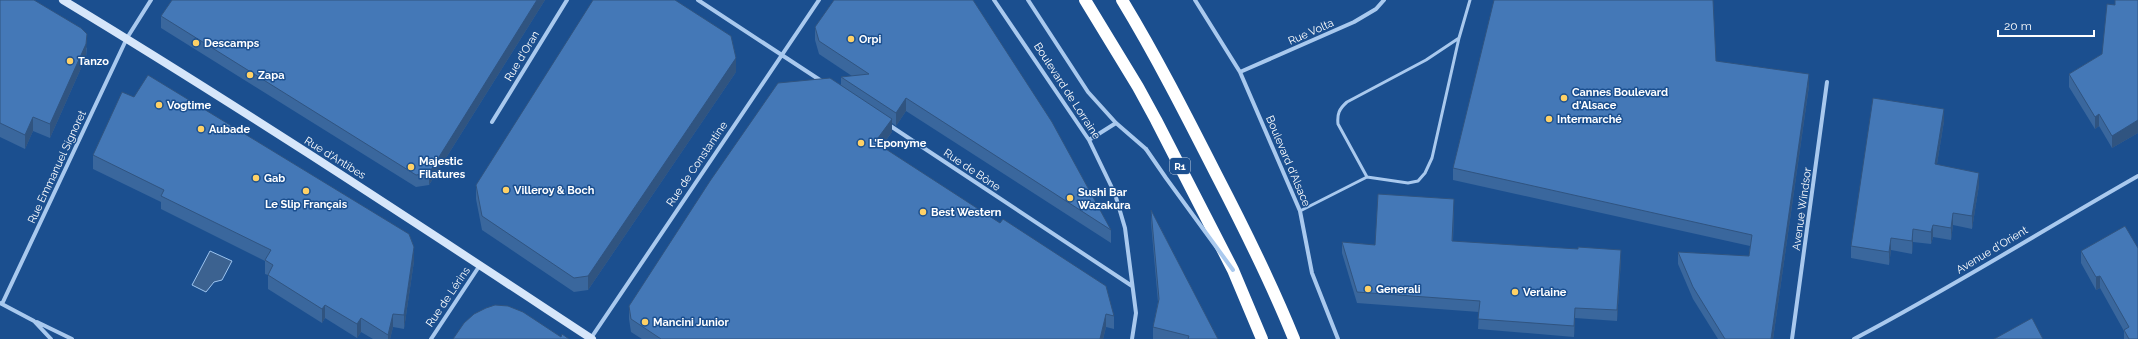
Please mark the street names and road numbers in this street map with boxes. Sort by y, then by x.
street label: Rue Volta [1286,16,1336,48]
street label: Rue d'Oran [502,28,542,84]
street label: Boulevard de Lorraine [1031,40,1103,142]
street label: Rue Emmanuel Signoret [25,108,89,226]
street label: Boulevard d'Alsace [1263,114,1313,209]
street label: Rue de Constantine [664,119,731,209]
street label: Rue d'Antibes [302,134,368,182]
street label: Rue de Bône [941,146,1003,194]
road number: R1 [1170,158,1190,174]
street label: Avenue Windsor [1790,166,1814,251]
street label: Avenue d'Orient [1954,223,2030,277]
street label: Rue de Lérins [423,264,473,330]

